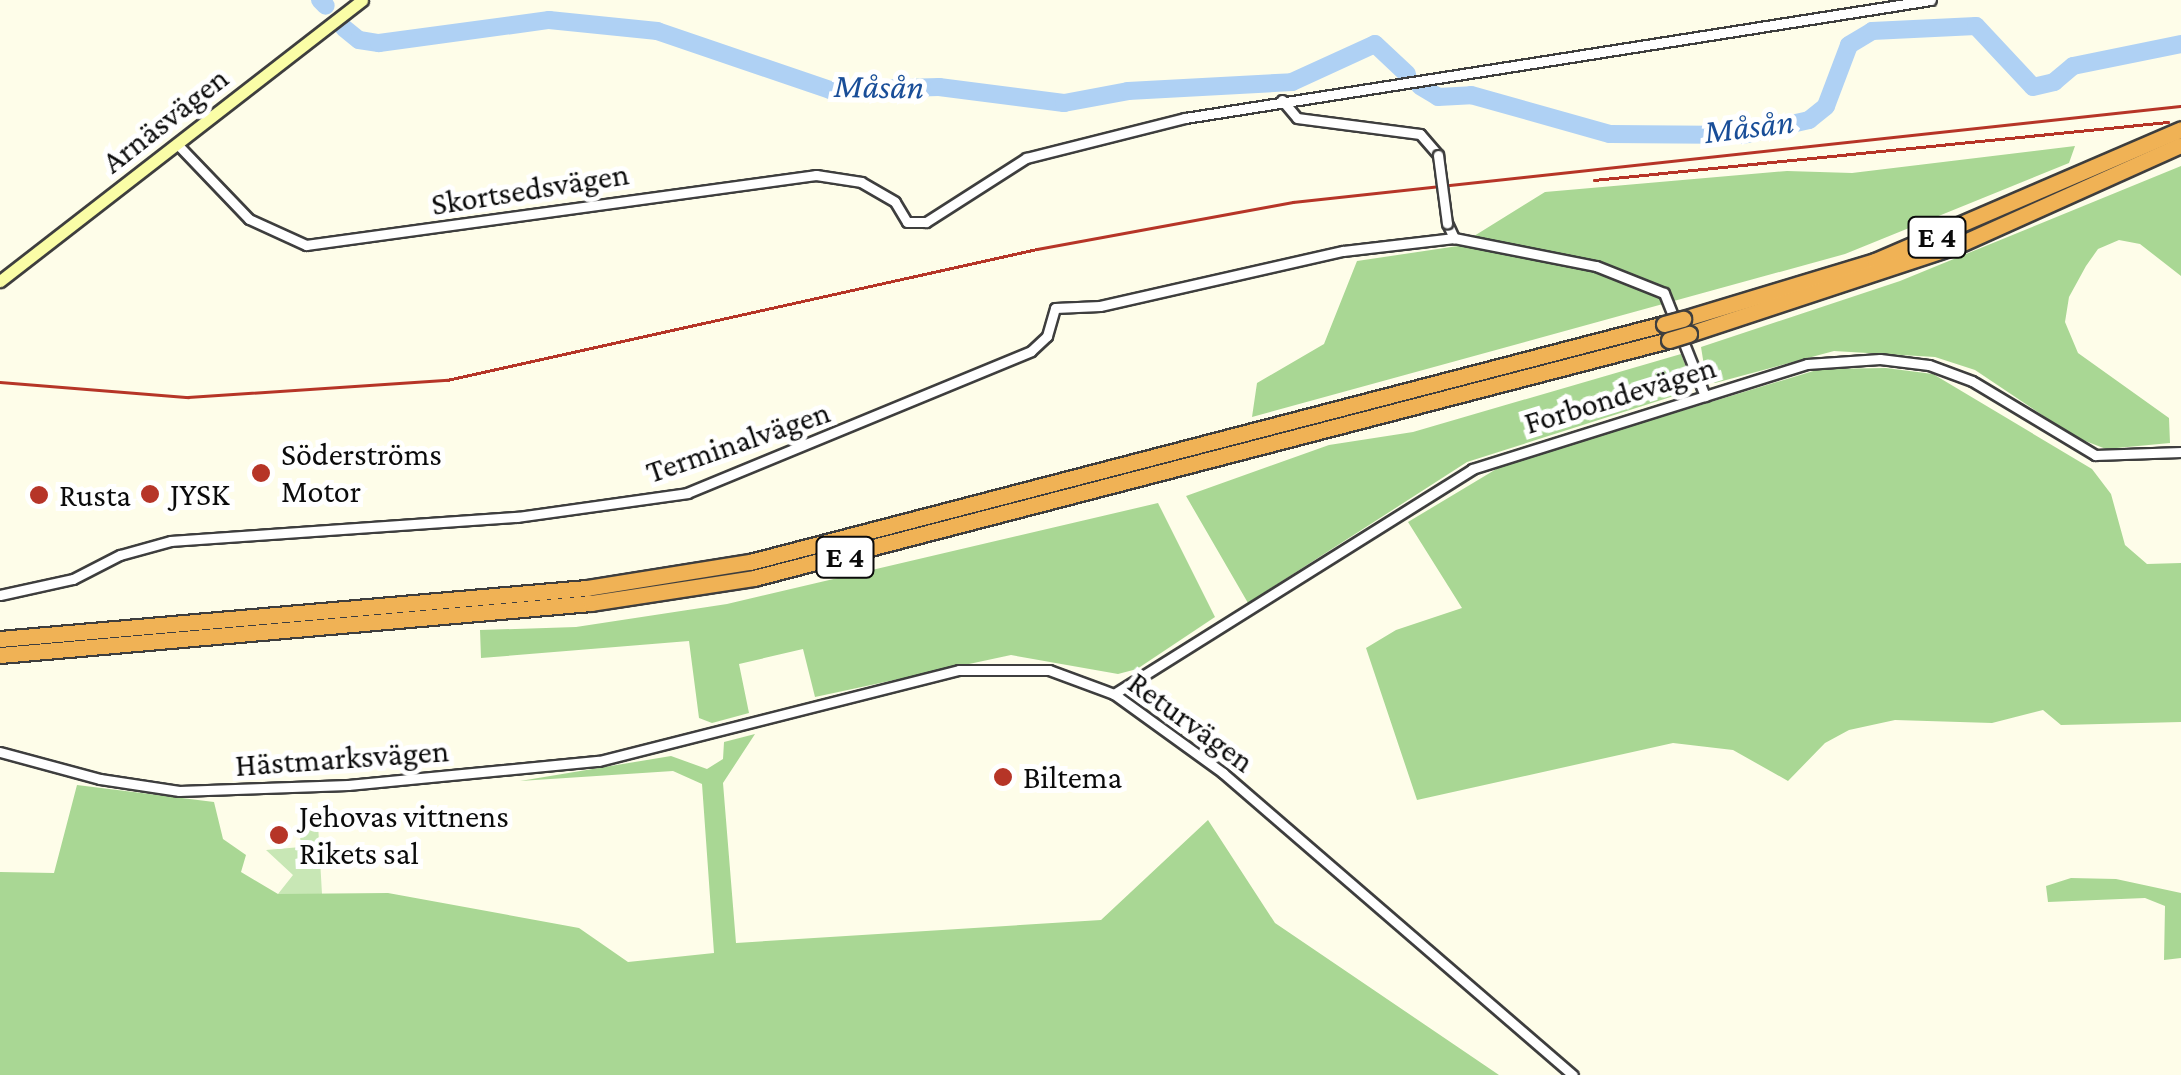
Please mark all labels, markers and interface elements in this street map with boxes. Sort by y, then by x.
street label: Arnäsvägen [94,59,236,181]
water label: Måsån [833,65,925,109]
water label: Måsån [1702,101,1796,153]
street label: Skortsedsvägen [429,154,631,224]
road number: E 4 [1907,212,1967,262]
street label: Forbondevägen [1520,348,1720,442]
street label: Terminalvägen [641,393,835,491]
place label: Söderströms Motor [281,436,442,511]
marker: Söderströms Motor [250,462,272,484]
place label: JYSK [170,475,229,513]
place label: Rusta [59,476,131,514]
marker: JYSK [139,483,161,505]
marker: Rusta [28,484,50,506]
road number: E 4 [815,532,875,582]
street label: Returvägen [1121,663,1261,781]
street label: Hästmarksvägen [234,731,450,785]
place label: Biltema [1023,758,1122,796]
marker: Biltema [992,766,1014,788]
place label: Jehovas vittnens Rikets sal [299,798,509,873]
marker: Jehovas vittnens Rikets sal [268,824,290,846]

